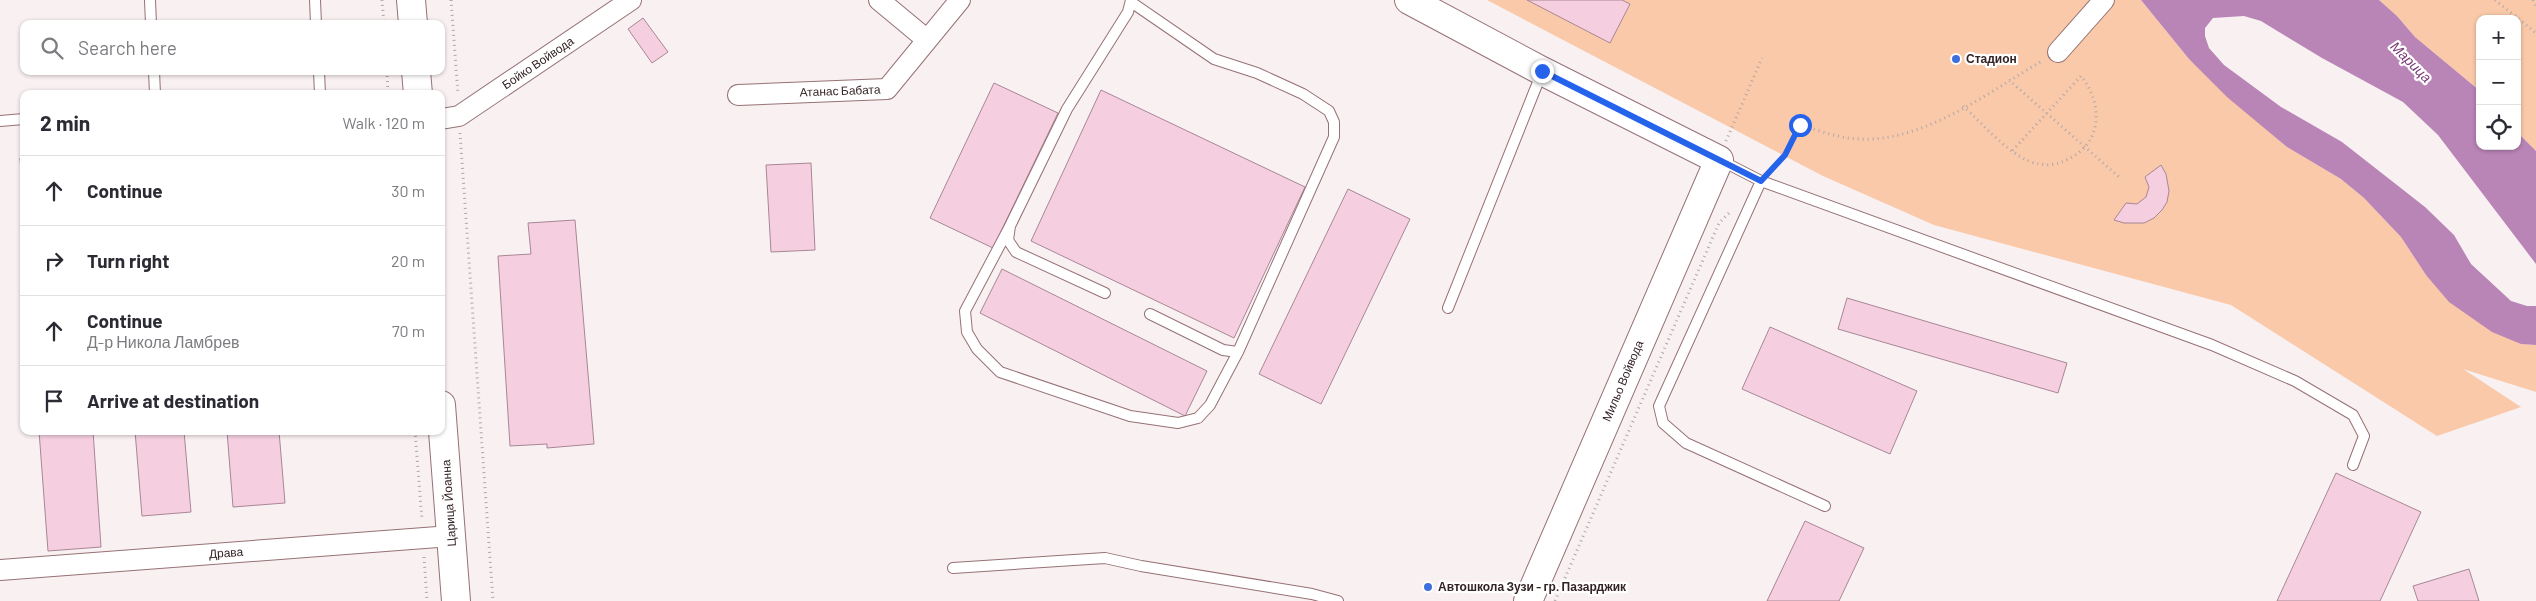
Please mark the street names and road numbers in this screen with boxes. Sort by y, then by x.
street label: Бойко Войвода [499,33,577,92]
street label: Атанас Бабата [799,82,881,98]
street label: Мильо Войвода [1599,338,1647,424]
street label: Царица Йоанна [438,459,459,547]
street label: Драва [208,544,244,561]

